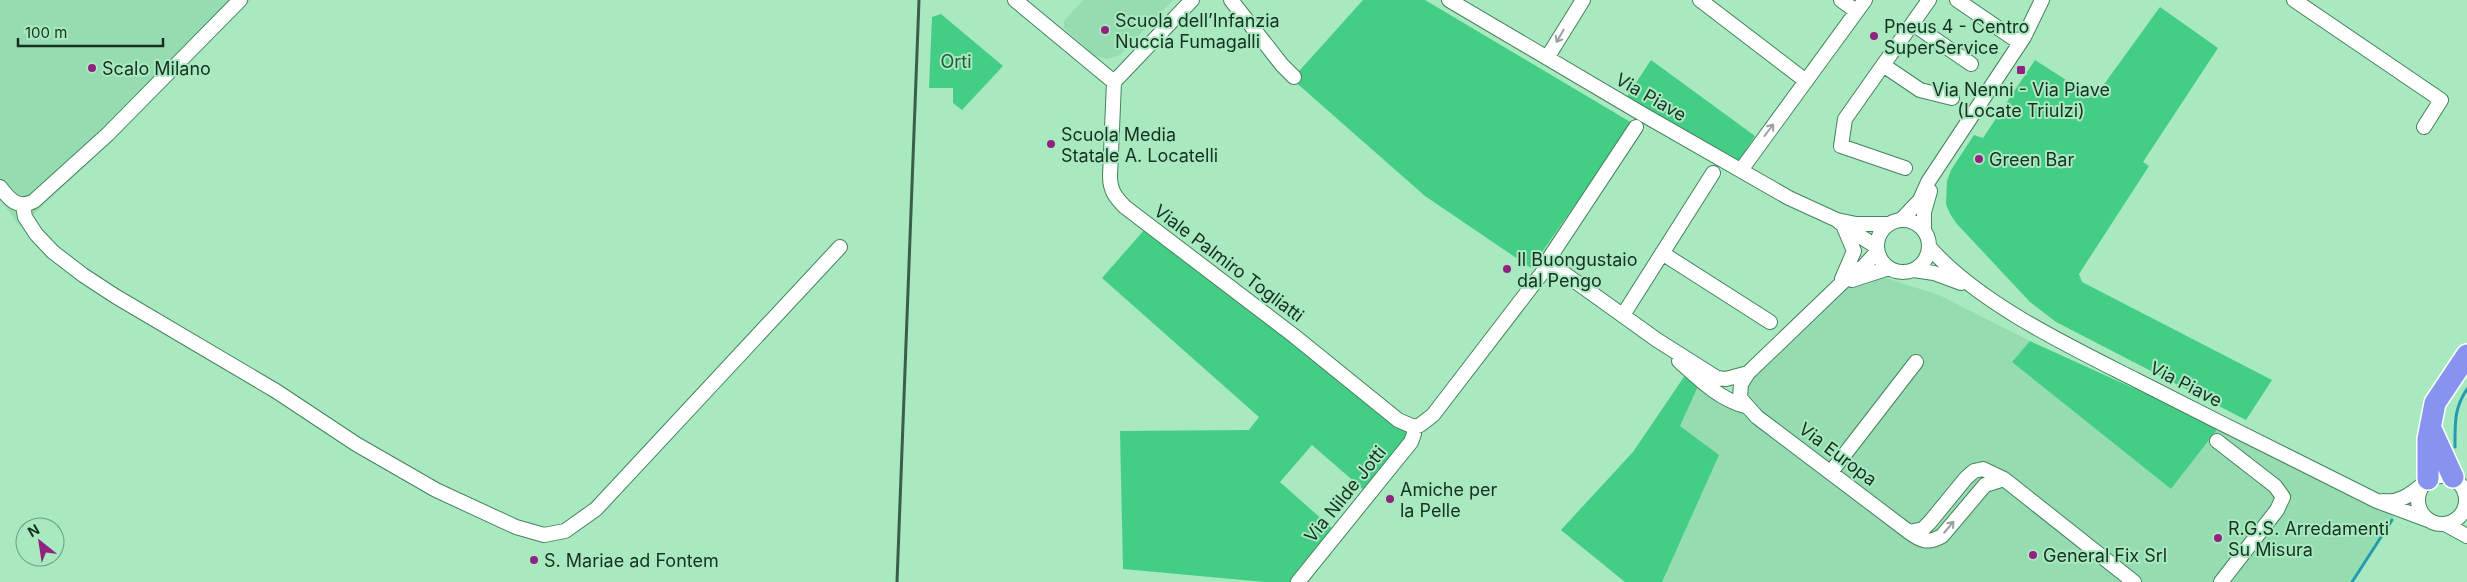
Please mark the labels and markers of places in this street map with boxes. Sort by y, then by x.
place label: Scuola dell’Infanzia Nuccia Fumagalli [1115,10,1280,52]
place label: Pneus 4 - Centro SuperService [1884,16,2029,58]
marker: Scuola dell’Infanzia Nuccia Fumagalli [1099,24,1111,36]
marker: Pneus 4 - Centro SuperService [1868,30,1880,42]
place label: Scalo Milano [102,58,211,79]
marker: Scalo Milano [86,62,98,74]
marker: Via Nenni - Via Piave (Locate Triulzi) [2015,64,2027,76]
place label: Via Nenni - Via Piave (Locate Triulzi) [1932,79,2110,121]
place label: Scuola Media Statale A. Locatelli [1061,124,1218,166]
marker: Scuola Media Statale A. Locatelli [1045,138,1057,150]
place label: Green Bar [1989,149,2074,170]
marker: Green Bar [1973,153,1985,165]
place label: Il Buongustaio dal Pengo [1517,249,1638,291]
marker: Il Buongustaio dal Pengo [1501,263,1513,275]
place label: Amiche per la Pelle [1400,479,1498,521]
marker: Amiche per la Pelle [1384,493,1396,505]
place label: R.G.S. Arredamenti Su Misura [2228,518,2389,560]
marker: R.G.S. Arredamenti Su Misura [2212,532,2224,544]
place label: General Fix Srl [2043,545,2167,566]
marker: General Fix Srl [2027,549,2039,561]
place label: S. Mariae ad Fontem [544,550,719,571]
marker: S. Mariae ad Fontem [528,554,540,566]

